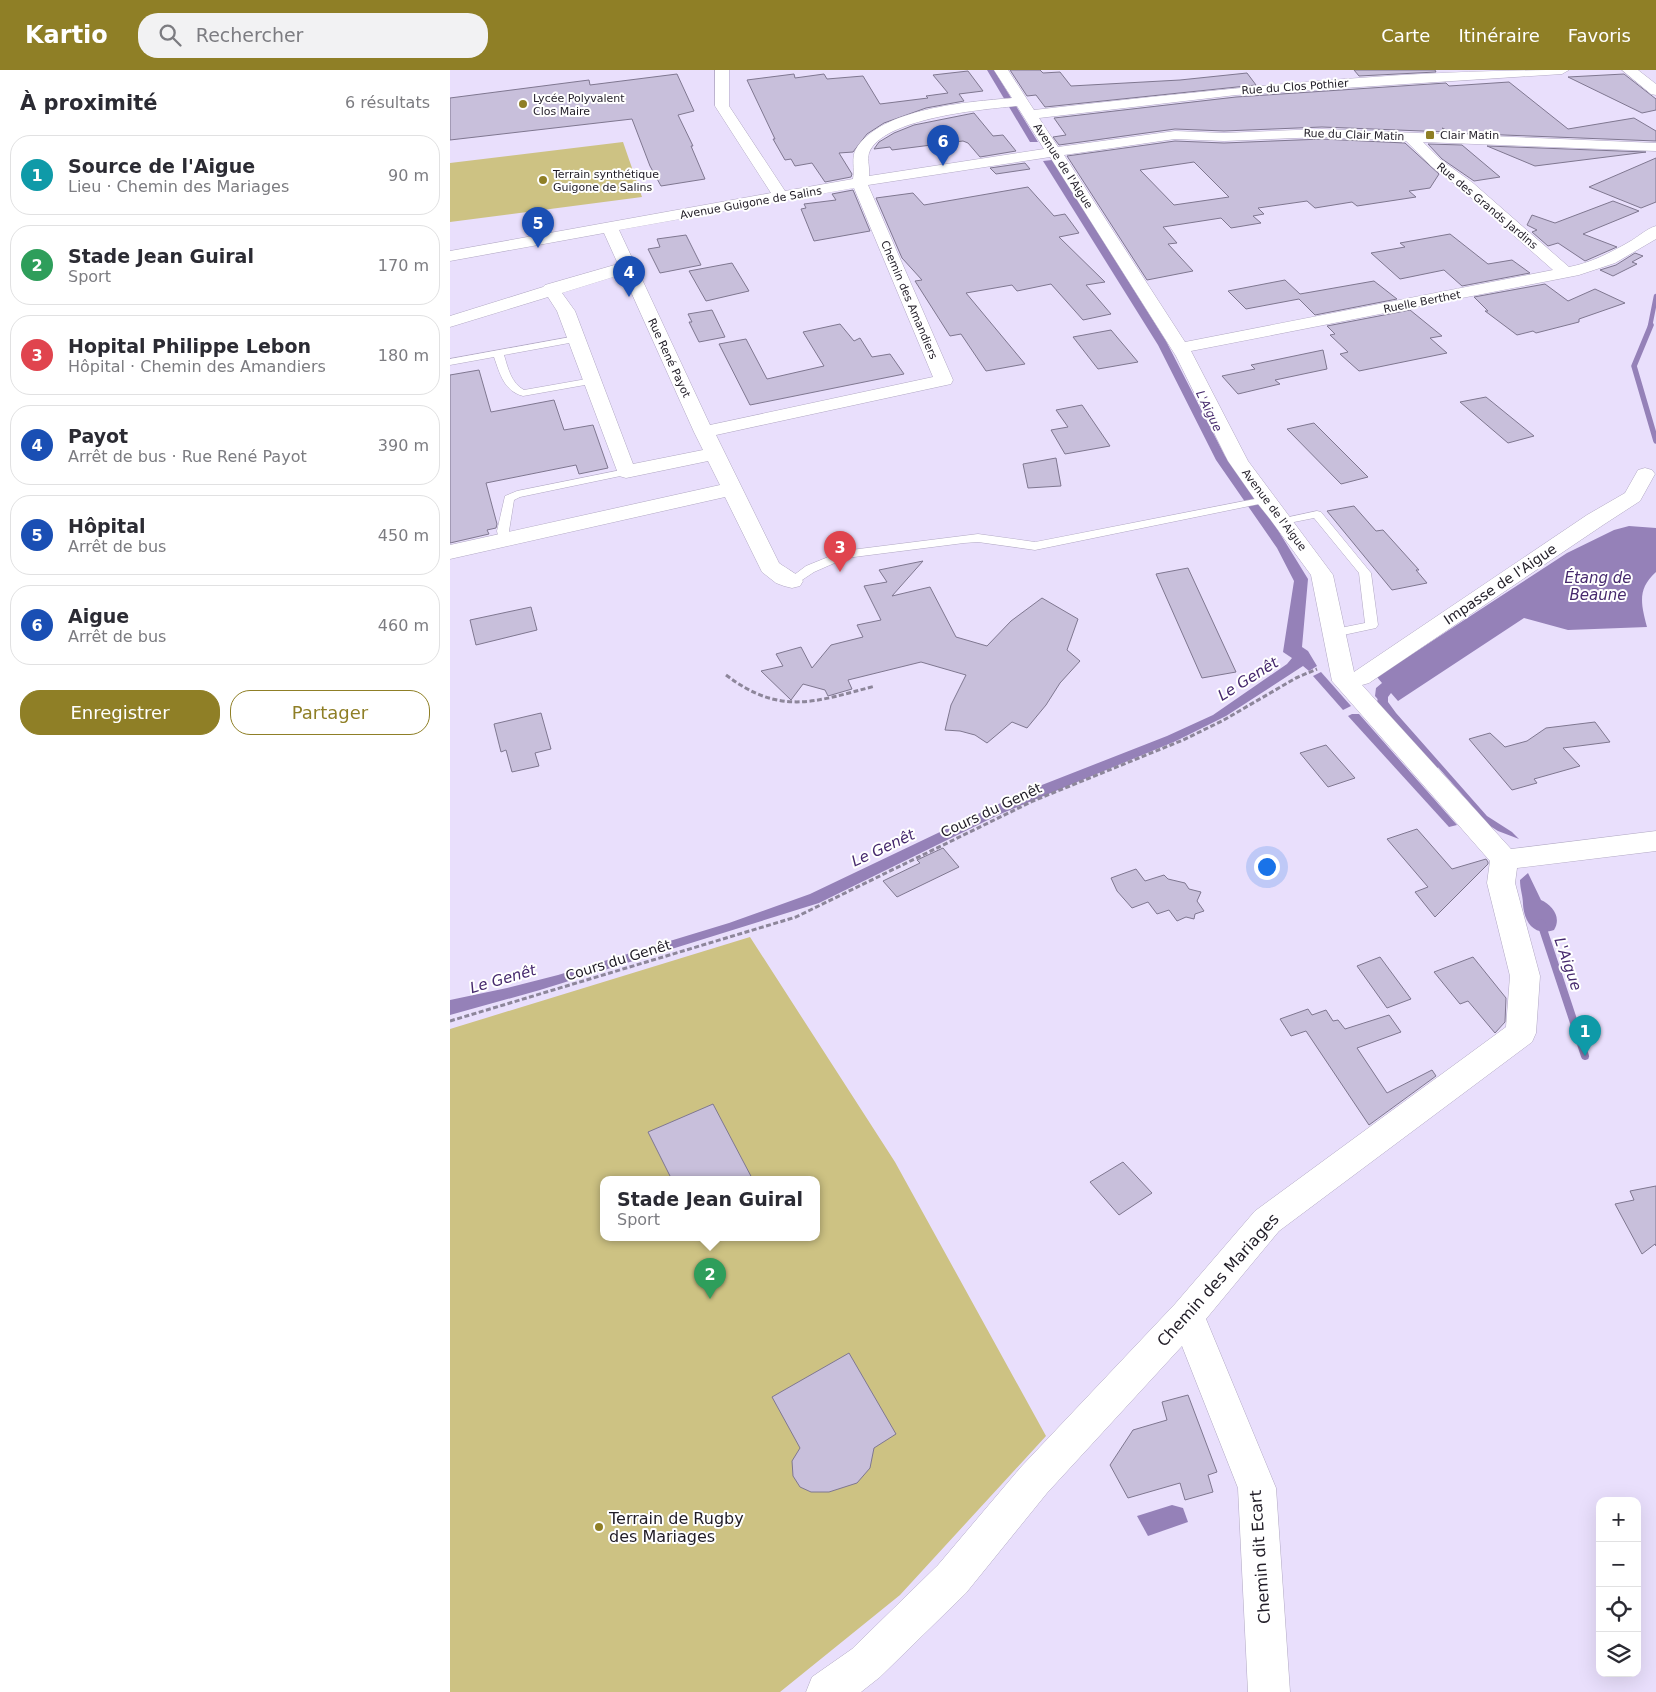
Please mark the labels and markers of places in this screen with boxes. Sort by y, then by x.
place label: Lycée Polyvalent Clos Maire [533,92,625,118]
marker: Lycée Polyvalent Clos Maire [517,98,529,110]
pin: 6 [927,125,959,166]
marker: Clair Matin [1424,129,1436,141]
place label: Clair Matin [1440,129,1499,142]
place label: Terrain synthétique Guigone de Salins [552,168,659,194]
marker: Terrain synthétique Guigone de Salins [537,174,549,186]
pin: 5 [522,207,554,248]
pin: 4 [613,256,645,297]
pin: 3 [824,531,856,572]
pin: 1 [1569,1015,1601,1056]
pin: 2 [694,1258,726,1299]
place label: Terrain de Rugby des Mariages [608,1509,744,1546]
marker: Terrain de Rugby des Mariages [593,1521,605,1533]

